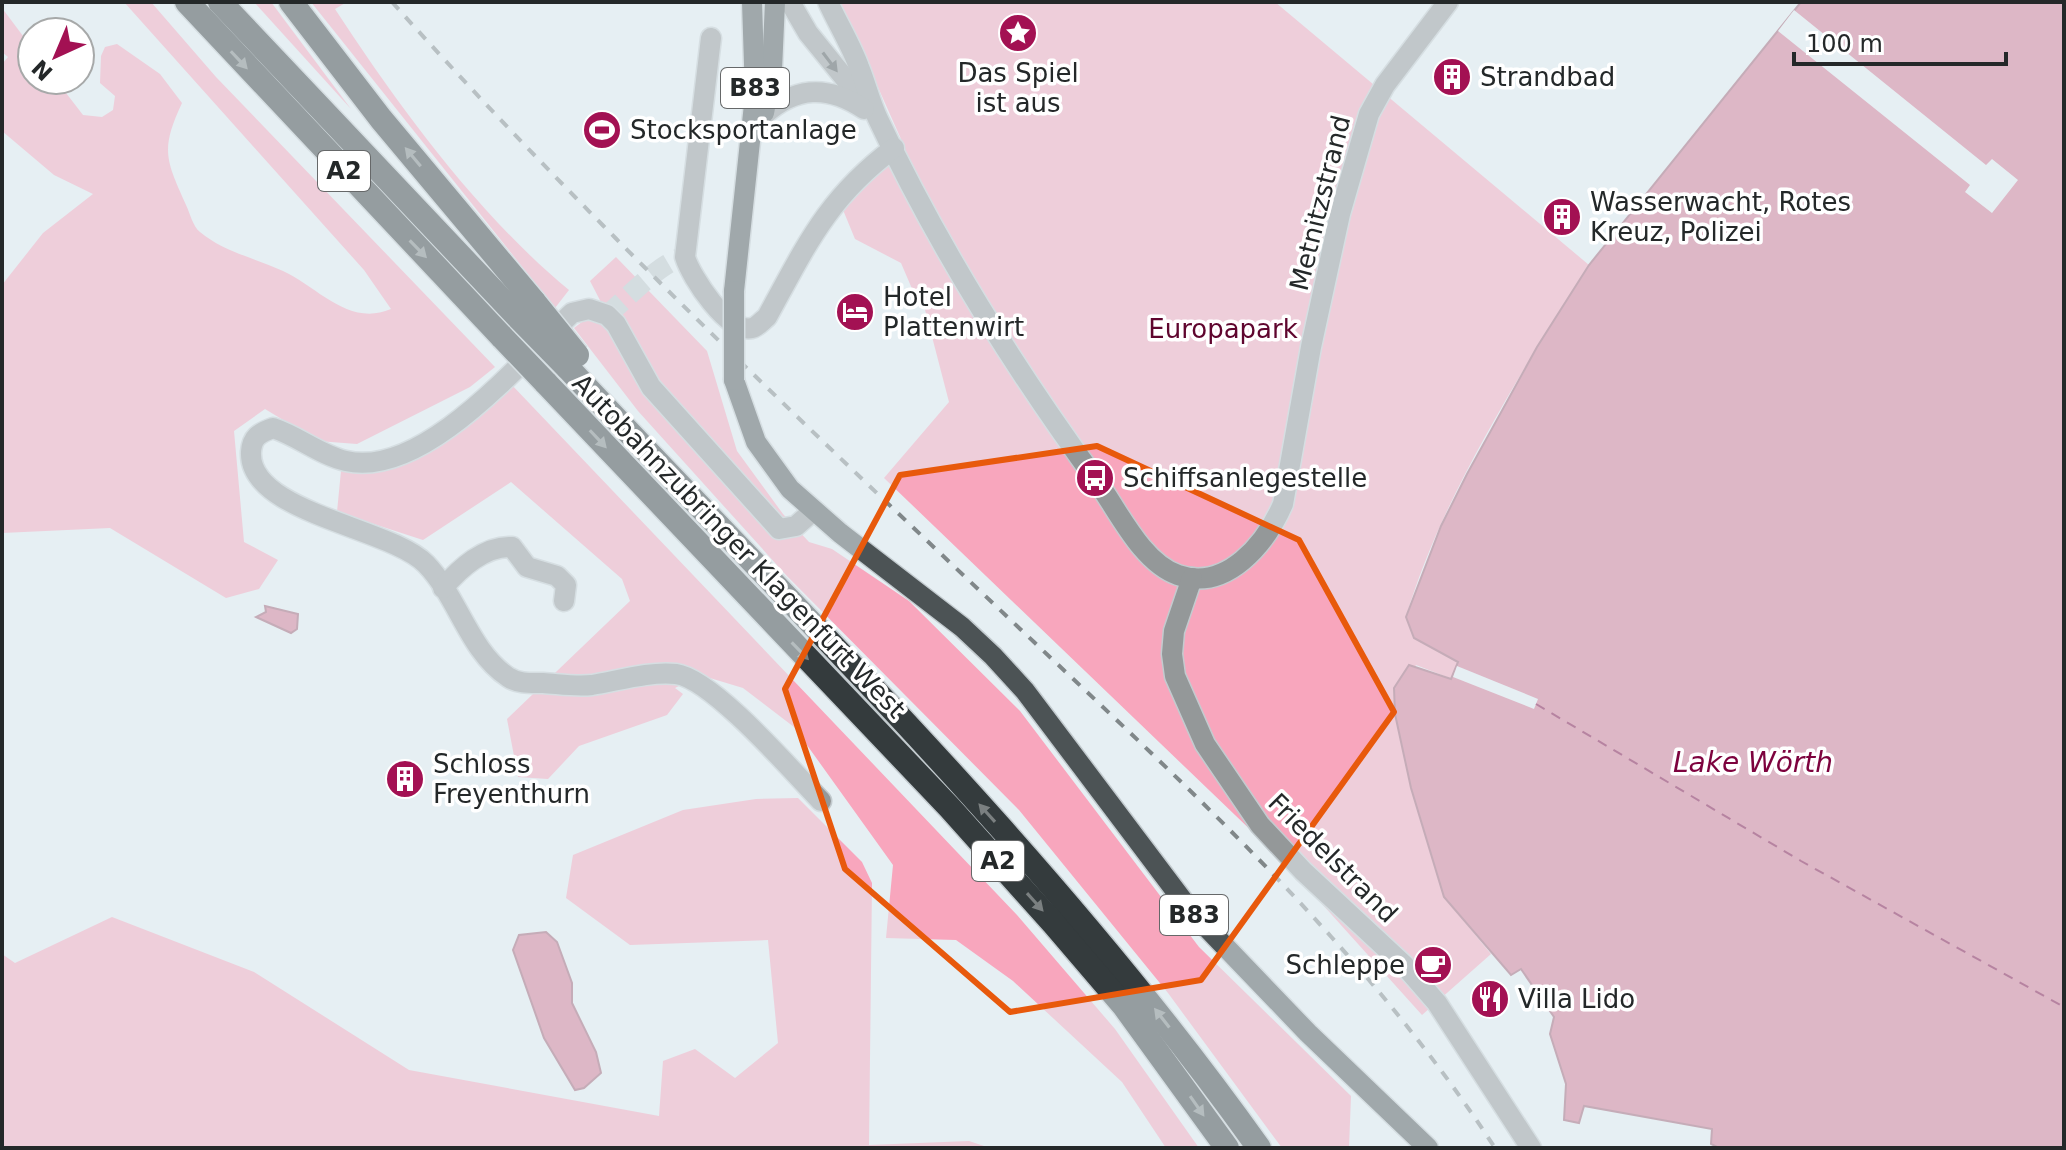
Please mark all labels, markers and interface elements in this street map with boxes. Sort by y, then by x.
place icon: Das Spiel ist aus [997,12,1039,54]
north arrow [16,16,96,96]
scale bar [1794,16,2006,66]
text: 100 m [1806,30,1883,58]
one-way arrow [230,50,248,69]
one-way arrow [822,52,837,73]
text: N [27,55,58,85]
building icon: Strandbad [1431,56,1473,98]
place label: Das Spiel ist aus [957,58,1079,118]
place label: Strandbad [1480,62,1615,92]
road number: B83 [721,68,789,108]
sports icon: Stocksportanlage [581,109,623,151]
street label: Metnitzstrand [1284,112,1356,294]
place label: Stocksportanlage [630,115,857,145]
one-way arrow [405,148,422,168]
road number: A2 [318,151,370,191]
place label: Wasserwacht, Rotes Kreuz, Polizei [1590,187,1851,247]
building icon: Wasserwacht, Rotes Kreuz, Polizei [1541,196,1583,238]
one-way arrow [409,239,427,258]
place label: Hotel Plattenwirt [883,282,1024,342]
hotel icon: Hotel Plattenwirt [834,291,876,333]
park label: Europapark [1148,314,1298,344]
street label: Autobahnzubringer Klagenfurt West [566,368,912,724]
one-way arrow [589,429,607,448]
bus stop icon: Schiffsanlegestelle [1074,457,1116,499]
place label: Schiffsanlegestelle [1123,463,1367,493]
one-way arrow [790,641,809,660]
water label: Lake Wörth [1673,746,1833,779]
place label: Schloss Freyenthurn [433,749,590,809]
building icon: Schloss Freyenthurn [384,758,426,800]
street label: Friedelstrand [1262,787,1404,929]
one-way arrow [978,803,996,822]
road number: A2 [972,841,1024,881]
one-way arrow [1026,892,1043,912]
road number: B83 [1160,895,1228,935]
cafe icon: Schleppe [1412,944,1454,986]
place label: Schleppe [1285,950,1405,980]
restaurant icon: Villa Lido [1469,978,1511,1020]
place label: Villa Lido [1518,984,1635,1014]
one-way arrow [1155,1008,1171,1028]
one-way arrow [1189,1095,1204,1116]

